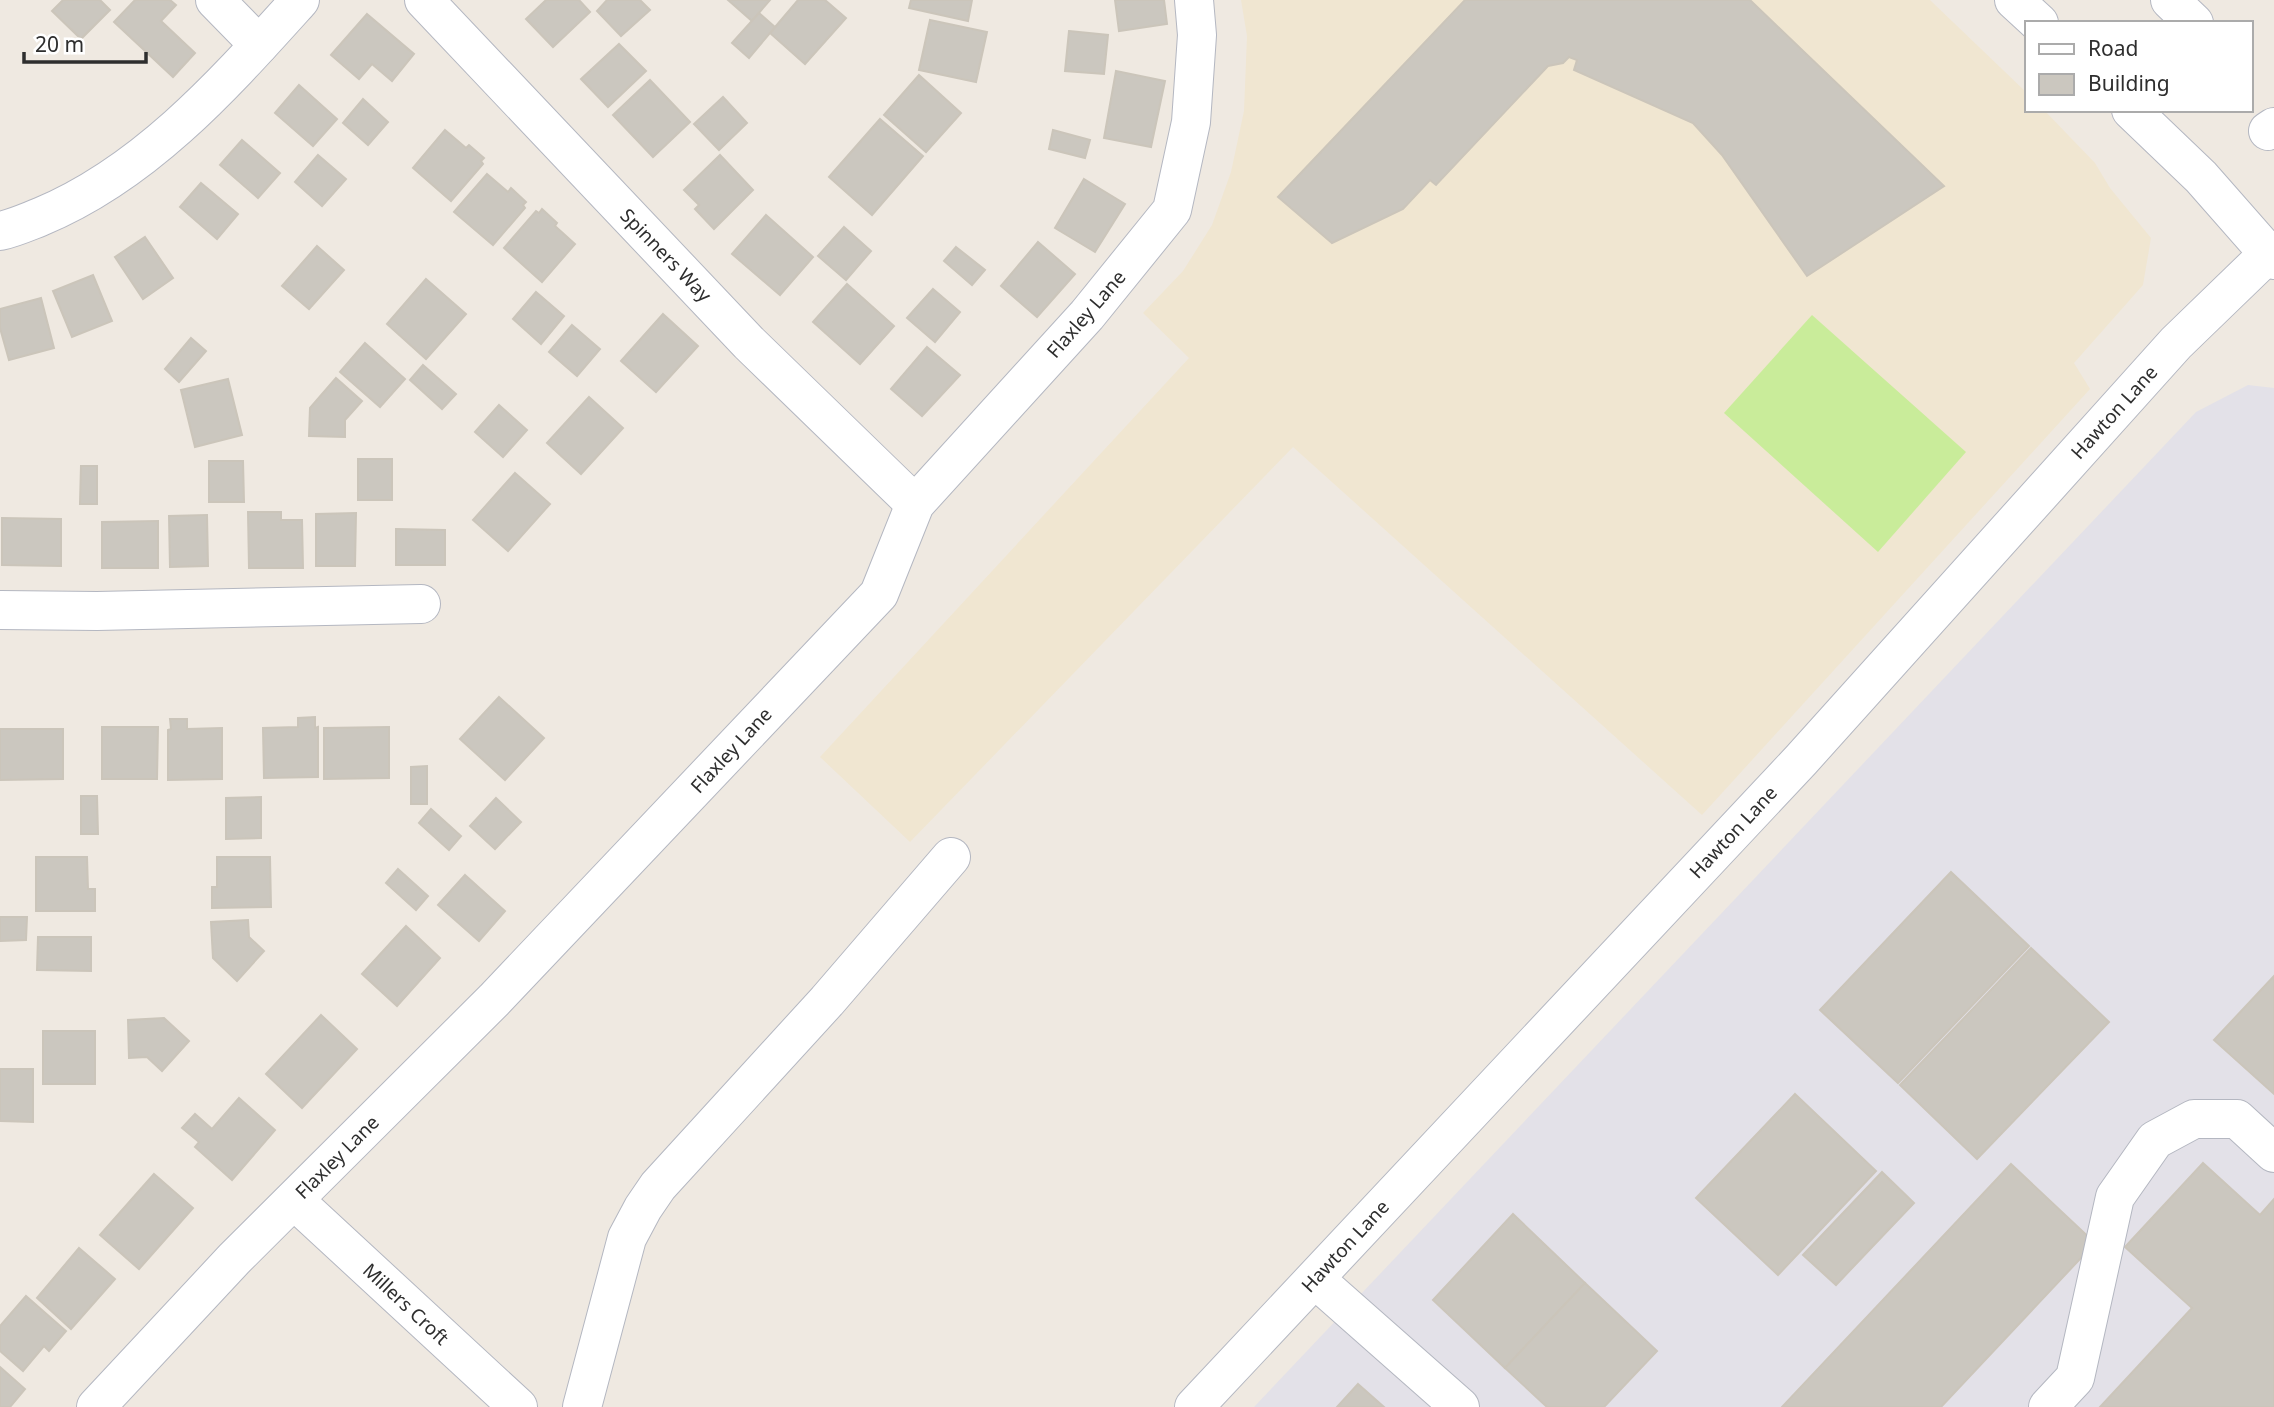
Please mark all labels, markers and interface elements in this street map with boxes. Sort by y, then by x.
scale bar [24,21,147,65]
legend [2025,21,2253,112]
text: 20 m [35,30,84,58]
text: Road [2088,34,2138,62]
text: Building [2088,69,2170,97]
street label: Spinners Way [615,203,718,308]
street label: Flaxley Lane [1041,265,1131,363]
street label: Hawton Lane [2065,360,2163,464]
street label: Flaxley Lane [685,701,777,799]
street label: Hawton Lane [1683,780,1783,884]
street label: Flaxley Lane [289,1109,385,1205]
street label: Hawton Lane [1295,1194,1395,1298]
street label: Millers Croft [357,1257,455,1351]

